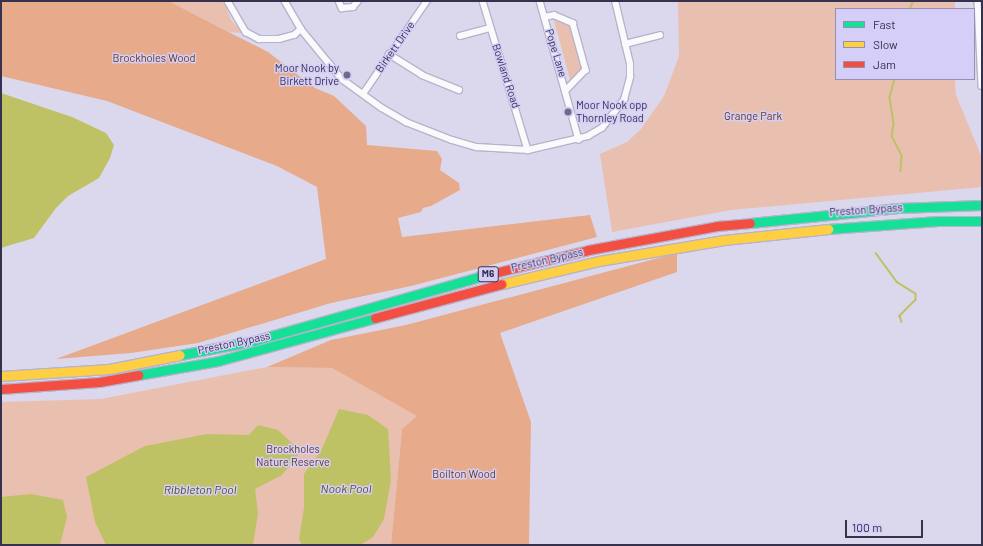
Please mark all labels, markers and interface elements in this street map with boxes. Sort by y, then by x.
legend [835,8,975,80]
text: Fast [873,17,896,31]
street label: Birkett Drive [373,19,417,75]
street label: Pope Lane [542,27,570,79]
text: Slow [873,37,898,51]
street label: Bowland Road [489,42,523,110]
park label: Brockholes Wood [113,51,195,65]
text: Jam [873,57,896,71]
place label: Moor Nook by Birkett Drive [275,62,339,88]
marker: Moor Nook by Birkett Drive [342,70,352,80]
place label: Moor Nook opp Thornley Road [576,99,647,125]
marker: Moor Nook opp Thornley Road [563,107,573,117]
park label: Grange Park [724,109,782,123]
street label: Preston Bypass [829,201,903,219]
street label: Preston Bypass [510,245,584,275]
road number: M6 [477,266,499,282]
street label: Preston Bypass [197,329,271,357]
park label: Brockholes Nature Reserve [256,443,330,469]
park label: Boilton Wood [432,467,496,481]
water label: Nook Pool [321,482,371,496]
water label: Ribbleton Pool [164,483,236,497]
scale bar [847,512,925,538]
text: 100 m [852,520,882,534]

